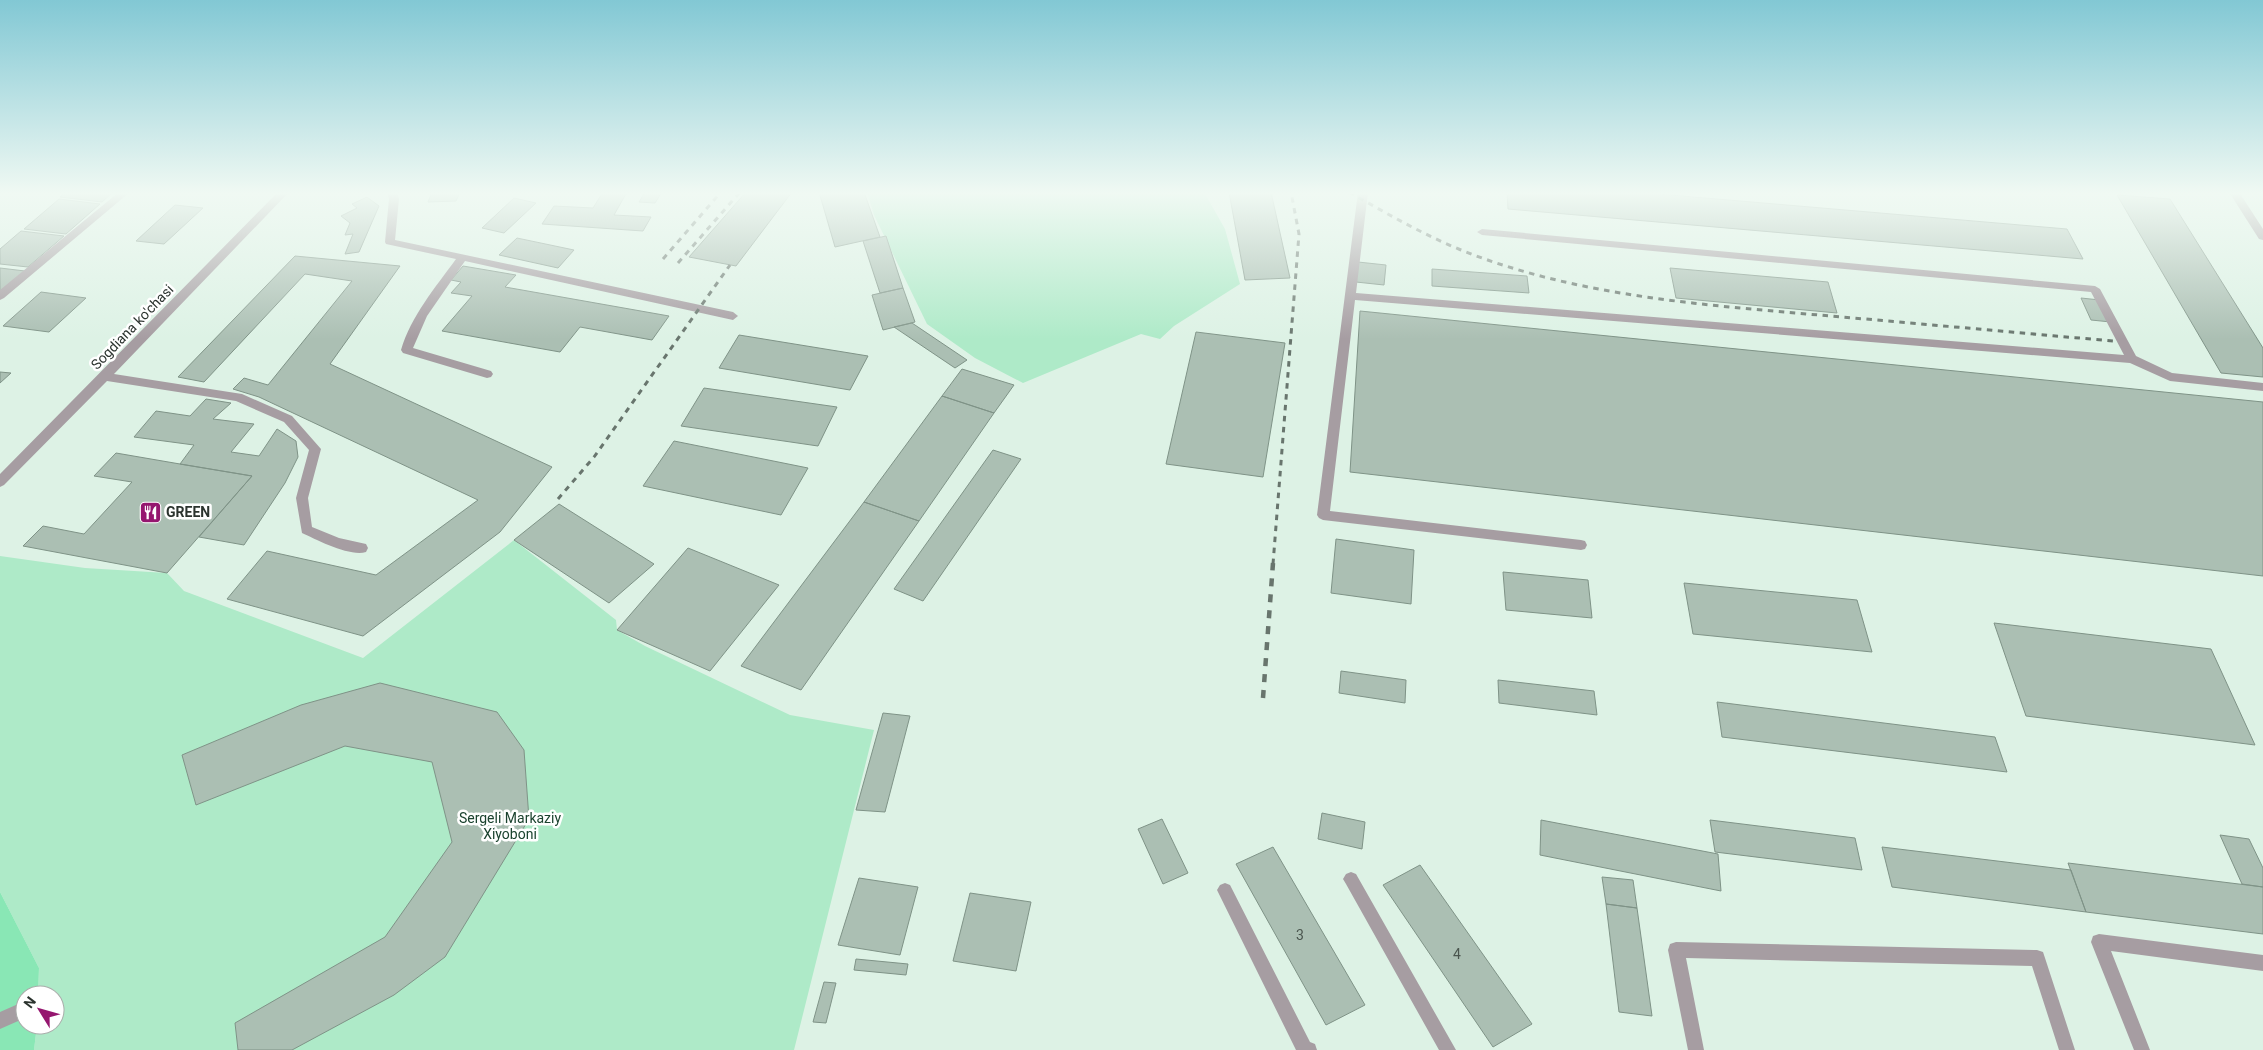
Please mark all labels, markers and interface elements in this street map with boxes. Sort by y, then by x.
street label: Sogdiana ko'chasi [88,281,176,373]
restaurant icon: GREEN [138,500,162,524]
place label: GREEN [166,504,210,520]
park label: Sergeli Markaziy Xiyoboni [459,810,561,842]
house number: 3 [1296,927,1304,943]
house number: 4 [1453,946,1461,962]
north arrow [15,985,65,1035]
text: N [20,993,39,1011]

